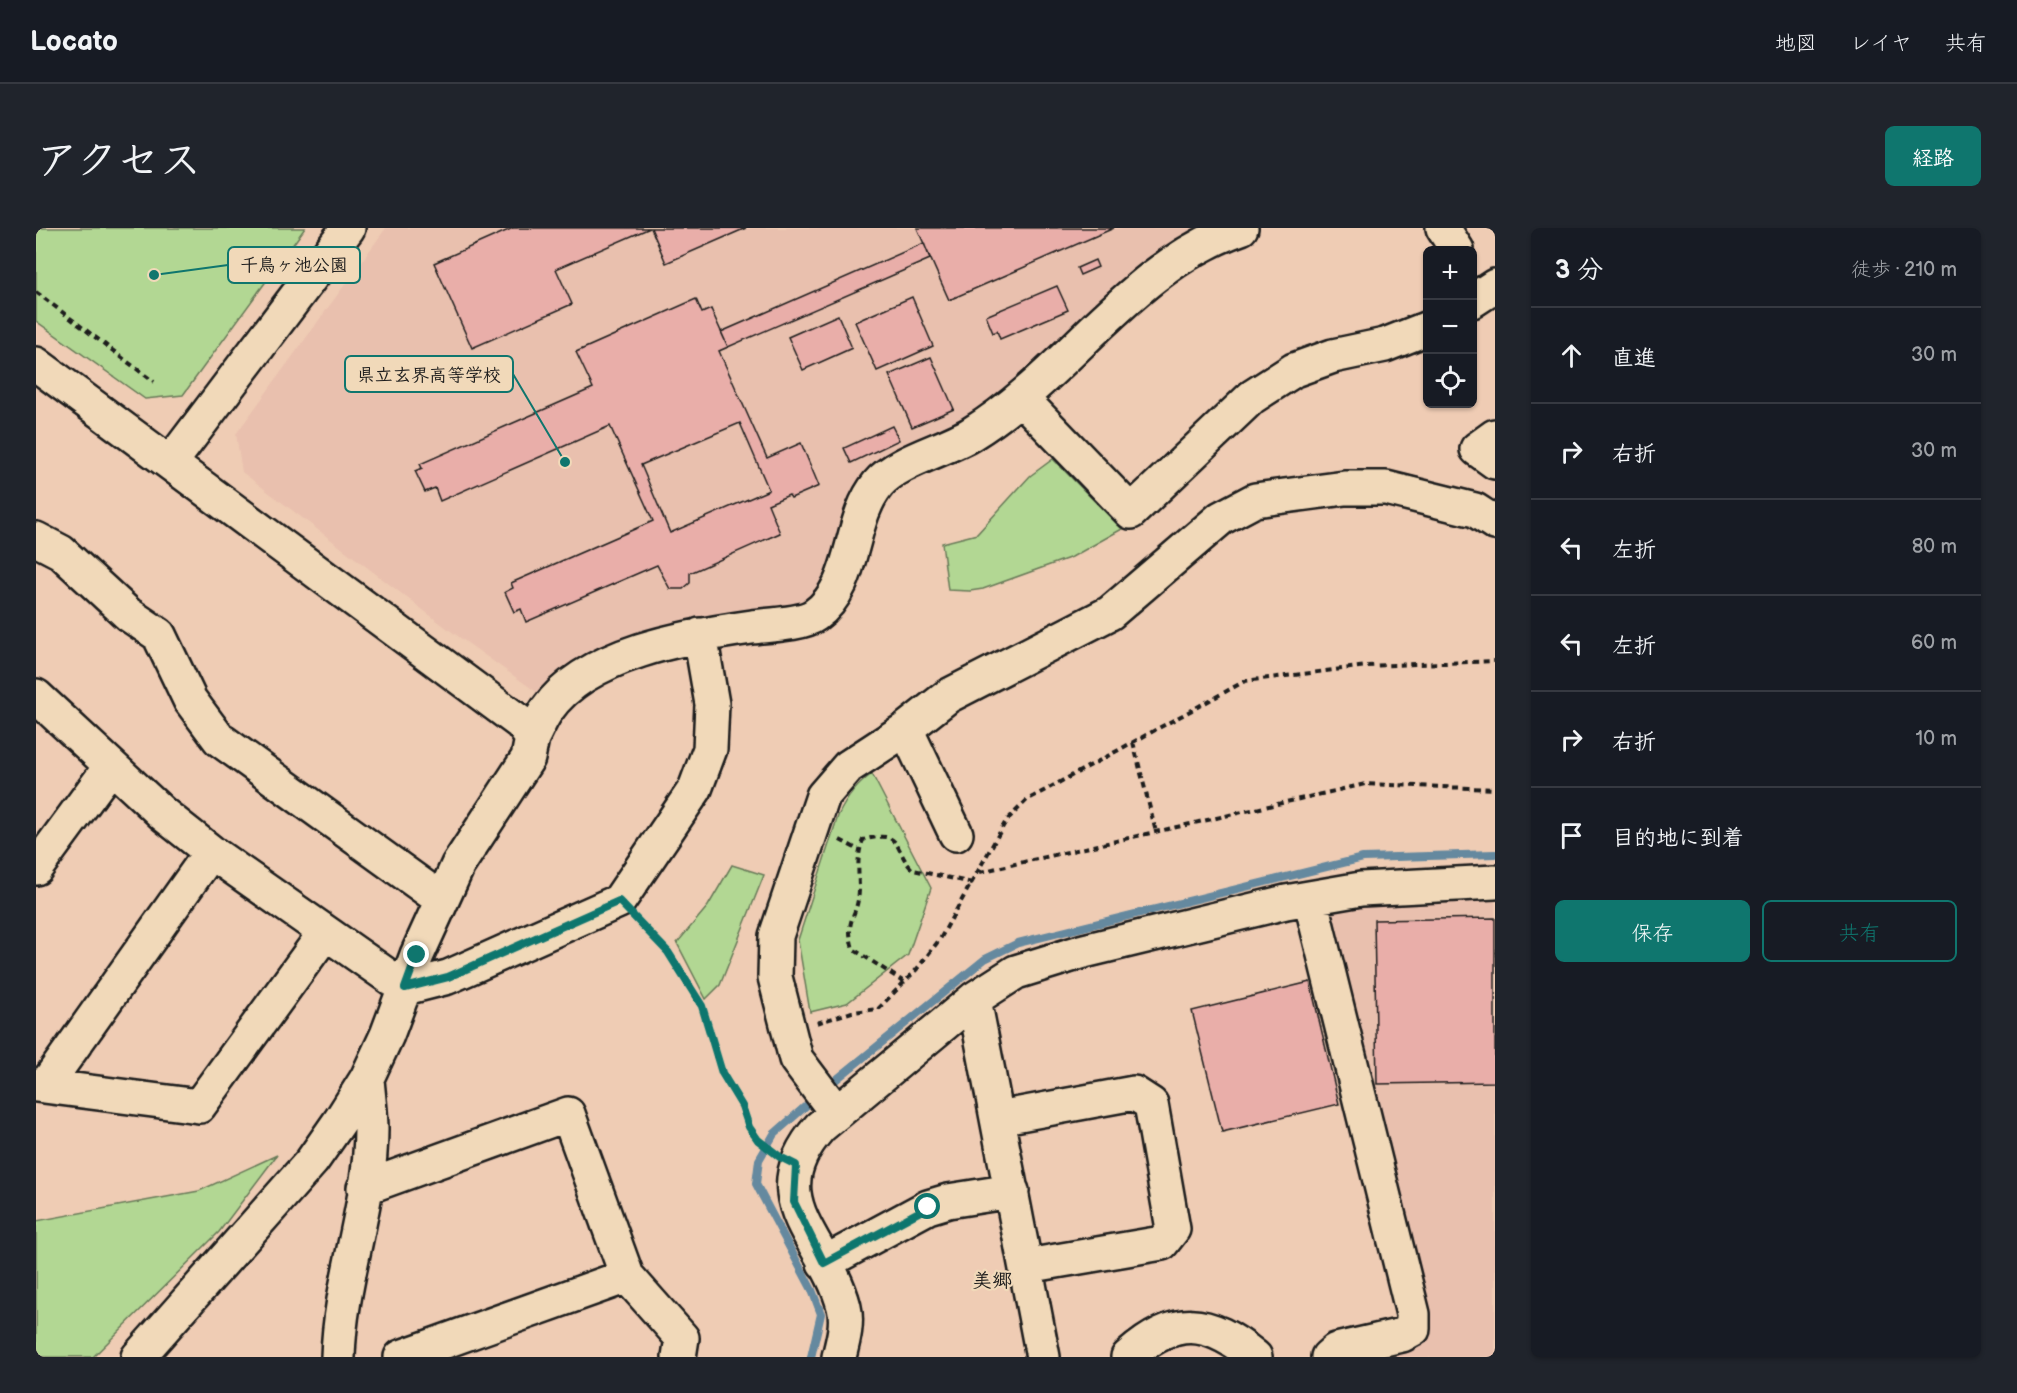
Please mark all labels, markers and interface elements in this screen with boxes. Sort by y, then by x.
text: Locato [30,25,118,58]
text: 地図 [1775,31,1817,56]
text: レイヤ [1850,31,1912,56]
text: 共有 [1945,31,1987,56]
button: 経路 [1885,126,1981,186]
text: アクセス [36,136,201,187]
map controls [1423,246,1477,408]
button: + [1423,246,1477,300]
callout: 千鳥ヶ池公園 [228,247,360,283]
text: 千鳥ヶ池公園 [240,255,348,276]
text: 3 分 [1555,255,1603,286]
text: 徒歩 · 210 m [1851,258,1957,282]
button: − [1423,300,1477,354]
icon: ahead [1555,339,1588,372]
text: 30 m [1911,343,1957,367]
text: 直進 [1612,345,1656,372]
button: locate [1423,354,1477,408]
callout: 県立玄界高等学校 [345,356,513,392]
text: 県立玄界高等学校 [357,365,501,386]
icon: right [1555,435,1588,468]
text: 30 m [1911,439,1957,463]
text: 右折 [1612,441,1656,468]
icon: left [1555,531,1588,564]
text: 80 m [1912,535,1957,559]
text: 左折 [1612,537,1656,564]
icon: left [1555,627,1588,660]
text: 60 m [1911,631,1957,655]
text: 左折 [1612,633,1656,660]
icon: right [1555,723,1588,756]
text: 10 m [1916,727,1957,751]
text: 右折 [1612,729,1656,756]
icon: arrive [1555,819,1588,852]
text: 目的地に到着 [1612,825,1744,852]
button: 保存 [1555,900,1750,962]
button: 共有 [1762,900,1957,962]
route end [403,941,429,967]
route start [914,1193,940,1219]
district label: 美郷 [972,1269,1012,1293]

